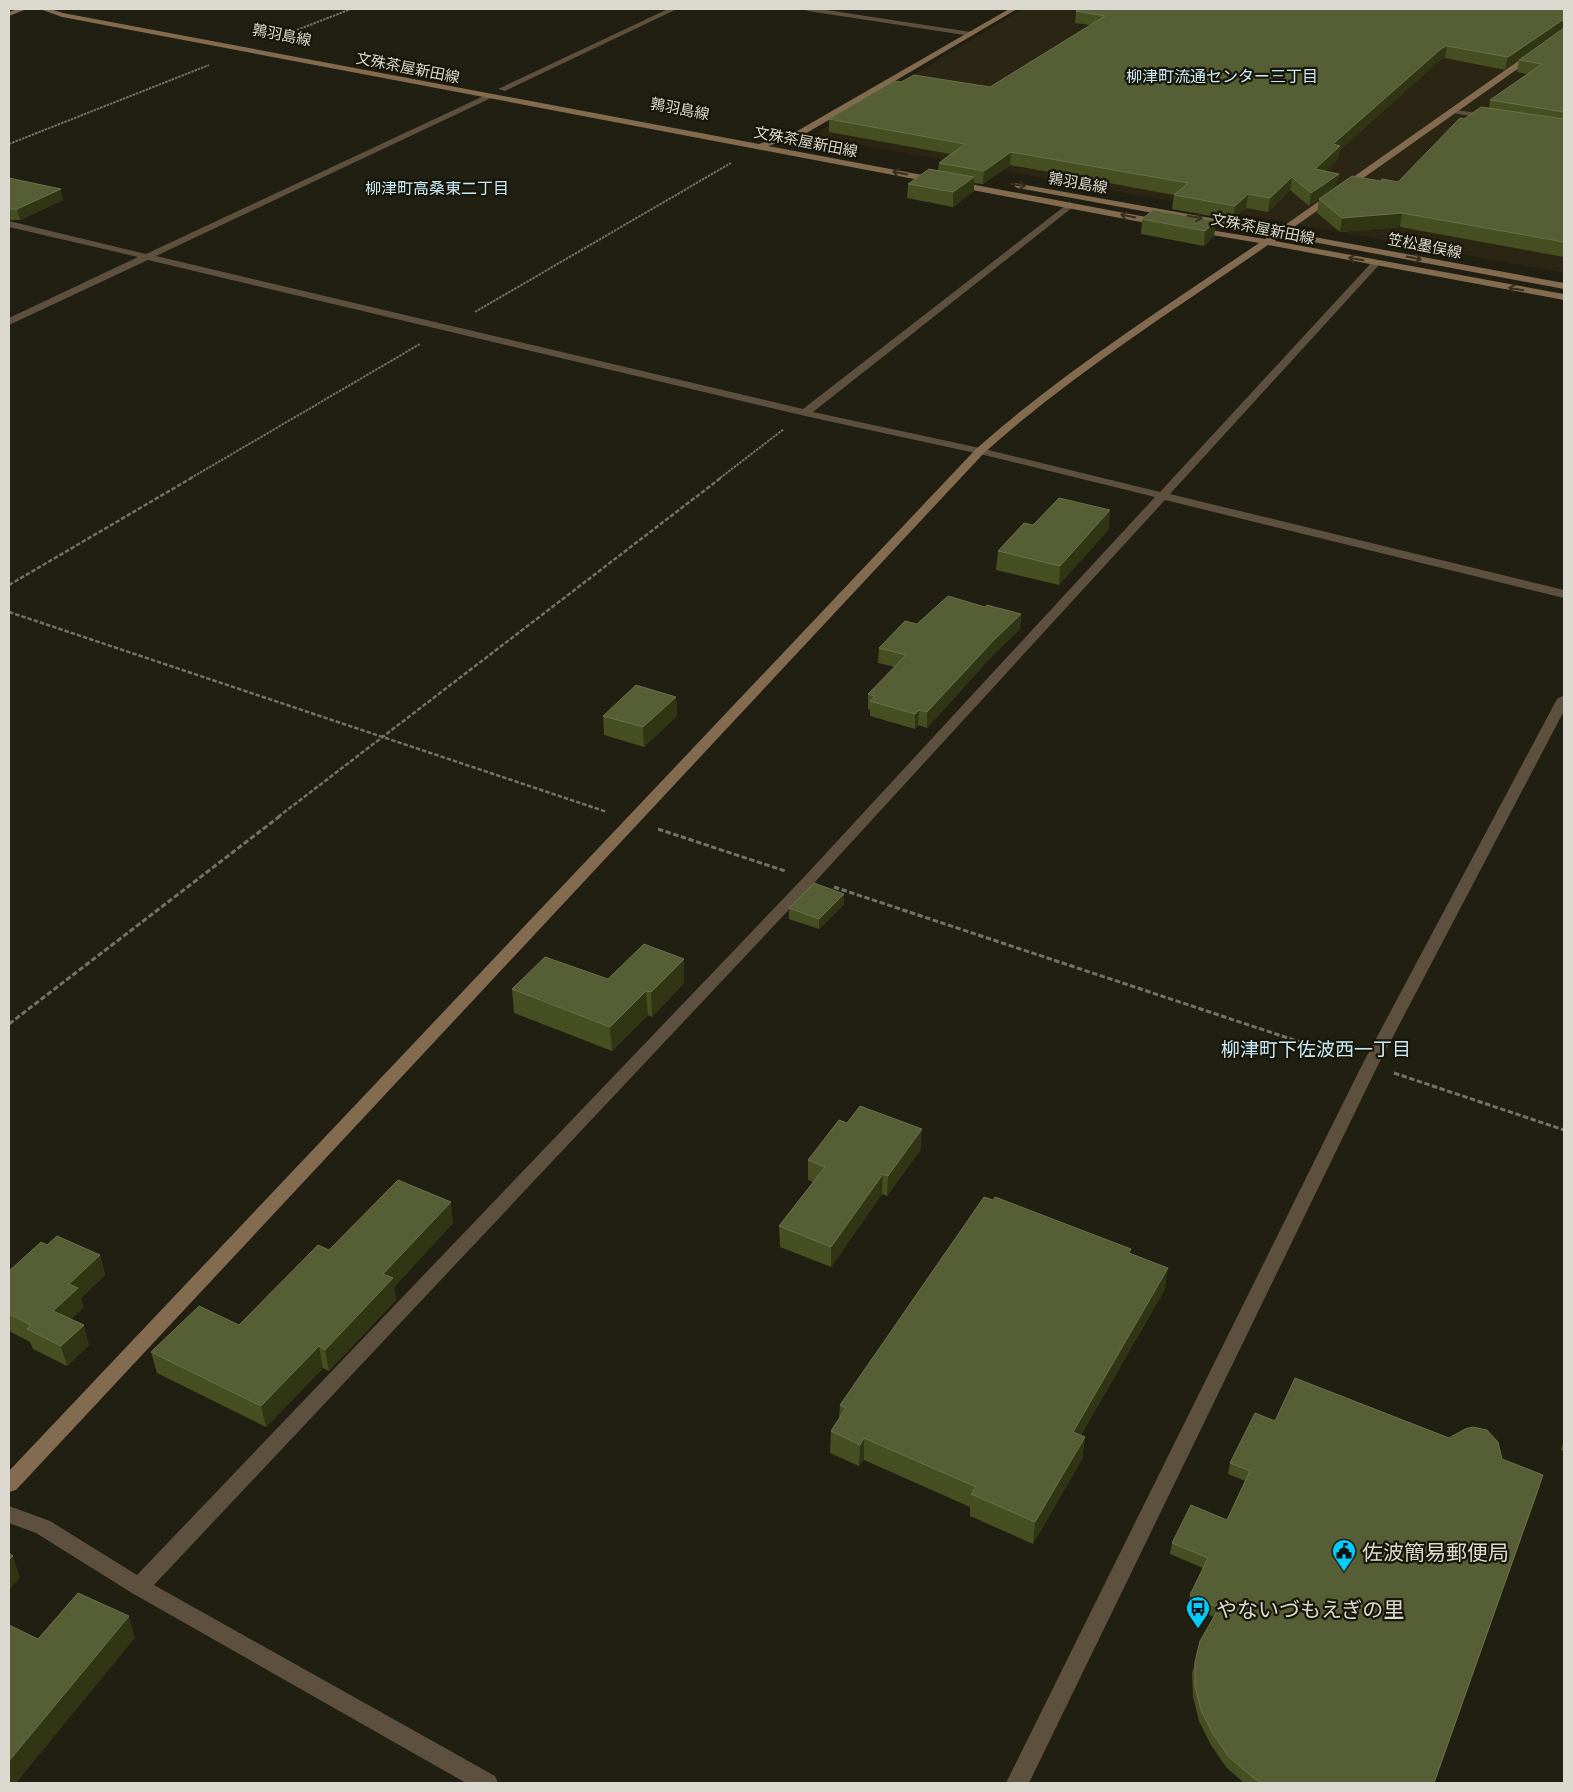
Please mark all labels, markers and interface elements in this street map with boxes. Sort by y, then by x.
street label: 鶉羽島線 [251,19,313,49]
street label: 文殊茶屋新田線 [355,48,461,86]
district label: 柳津町流通センター三丁目 [1126,66,1318,85]
street label: 鶉羽島線 [649,93,711,123]
street label: 文殊茶屋新田線 [753,122,859,160]
one-way arrow [892,168,908,177]
street label: 鶉羽島線 [1047,168,1109,196]
district label: 柳津町高桑東二丁目 [365,178,509,197]
one-way arrow [1009,180,1025,190]
street label: 文殊茶屋新田線 [1210,209,1316,247]
one-way arrow [1120,211,1136,221]
one-way arrow [1186,213,1202,223]
street label: 笠松墨俣線 [1386,229,1464,261]
one-way arrow [1349,254,1365,264]
one-way arrow [1406,254,1422,264]
one-way arrow [1509,283,1525,293]
district label: 柳津町下佐波西一丁目 [1221,1037,1411,1060]
public building icon: 佐波簡易郵便局 [1331,1538,1357,1572]
place label: 佐波簡易郵便局 [1362,1539,1509,1564]
bus stop icon: やないづもえぎの里 [1185,1595,1211,1629]
place label: やないづもえぎの里 [1216,1596,1404,1621]

